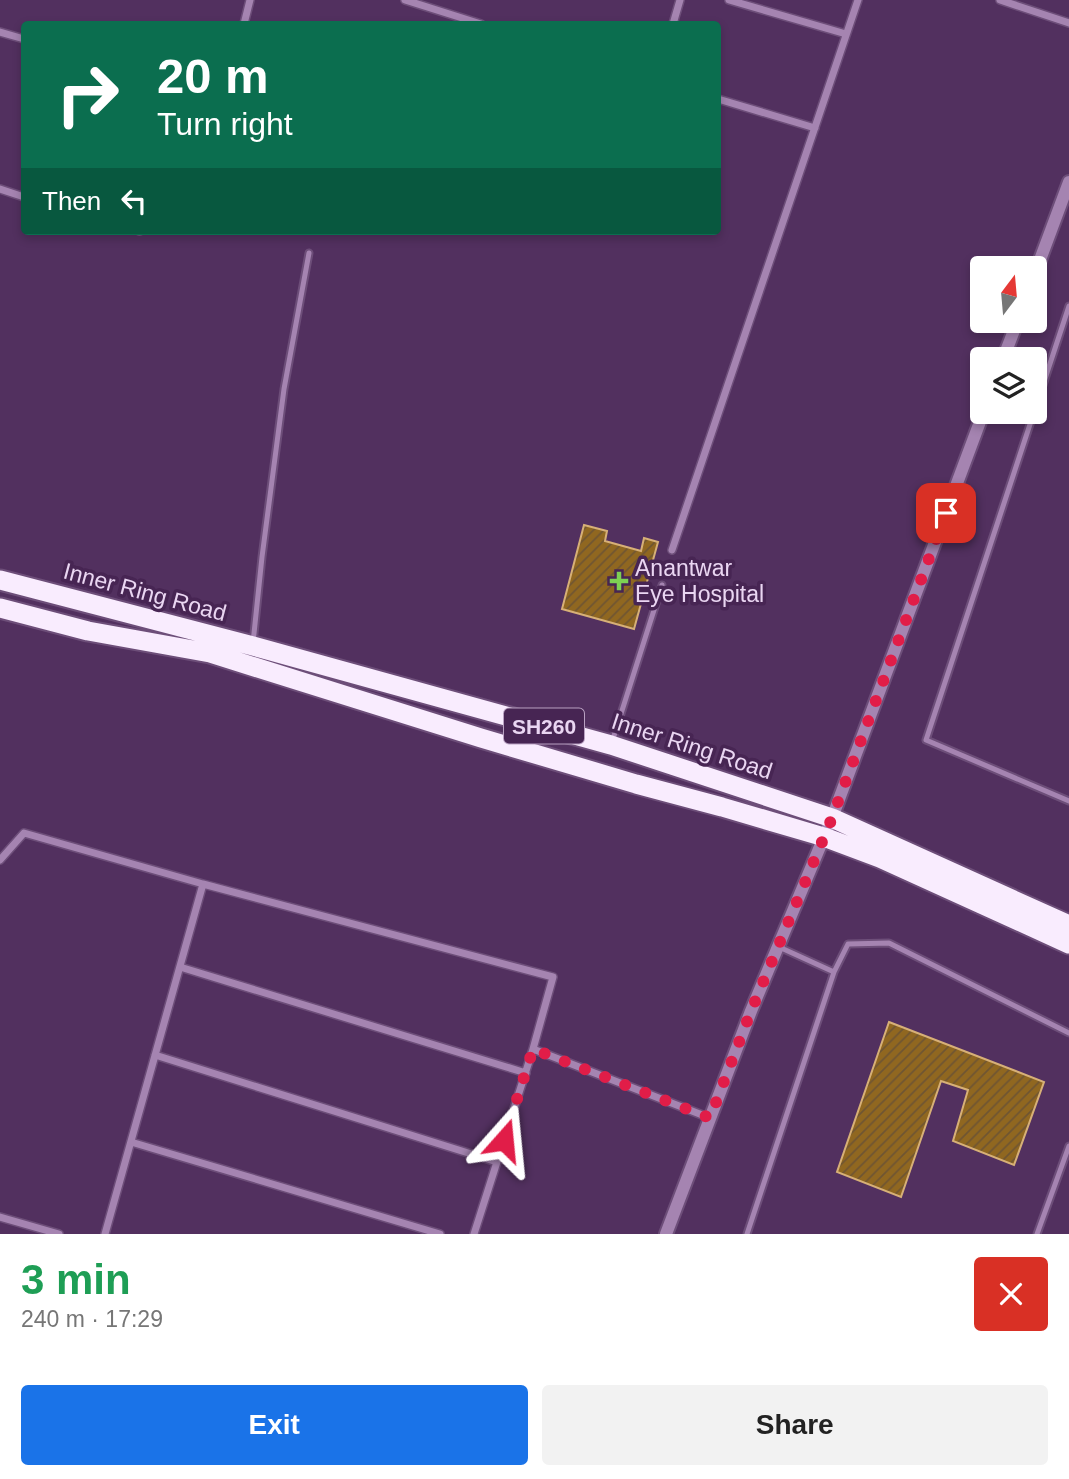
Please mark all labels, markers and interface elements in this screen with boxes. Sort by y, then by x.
icon: right [42,49,133,140]
text: 20 m [157,49,269,103]
text: Turn right [157,106,293,142]
icon: left [115,182,153,220]
text: Then [42,186,101,216]
north arrow [970,256,1046,332]
map controls [970,256,1047,424]
button: layers [970,347,1047,424]
pin [916,483,976,543]
icon: arrive [927,494,965,532]
place label: Anantwar Eye Hospital [635,555,764,607]
street label: Inner Ring Road [61,558,229,626]
marker: Anantwar Eye Hospital [609,571,629,591]
road number: SH260 [504,708,584,744]
street label: Inner Ring Road [608,708,776,784]
position arrow [467,1103,541,1177]
text: 3 min [21,1256,131,1303]
button: close [974,1257,1048,1331]
text: 240 m · 17:29 [21,1306,163,1332]
button: Exit [21,1385,528,1465]
button: Share [542,1385,1048,1465]

